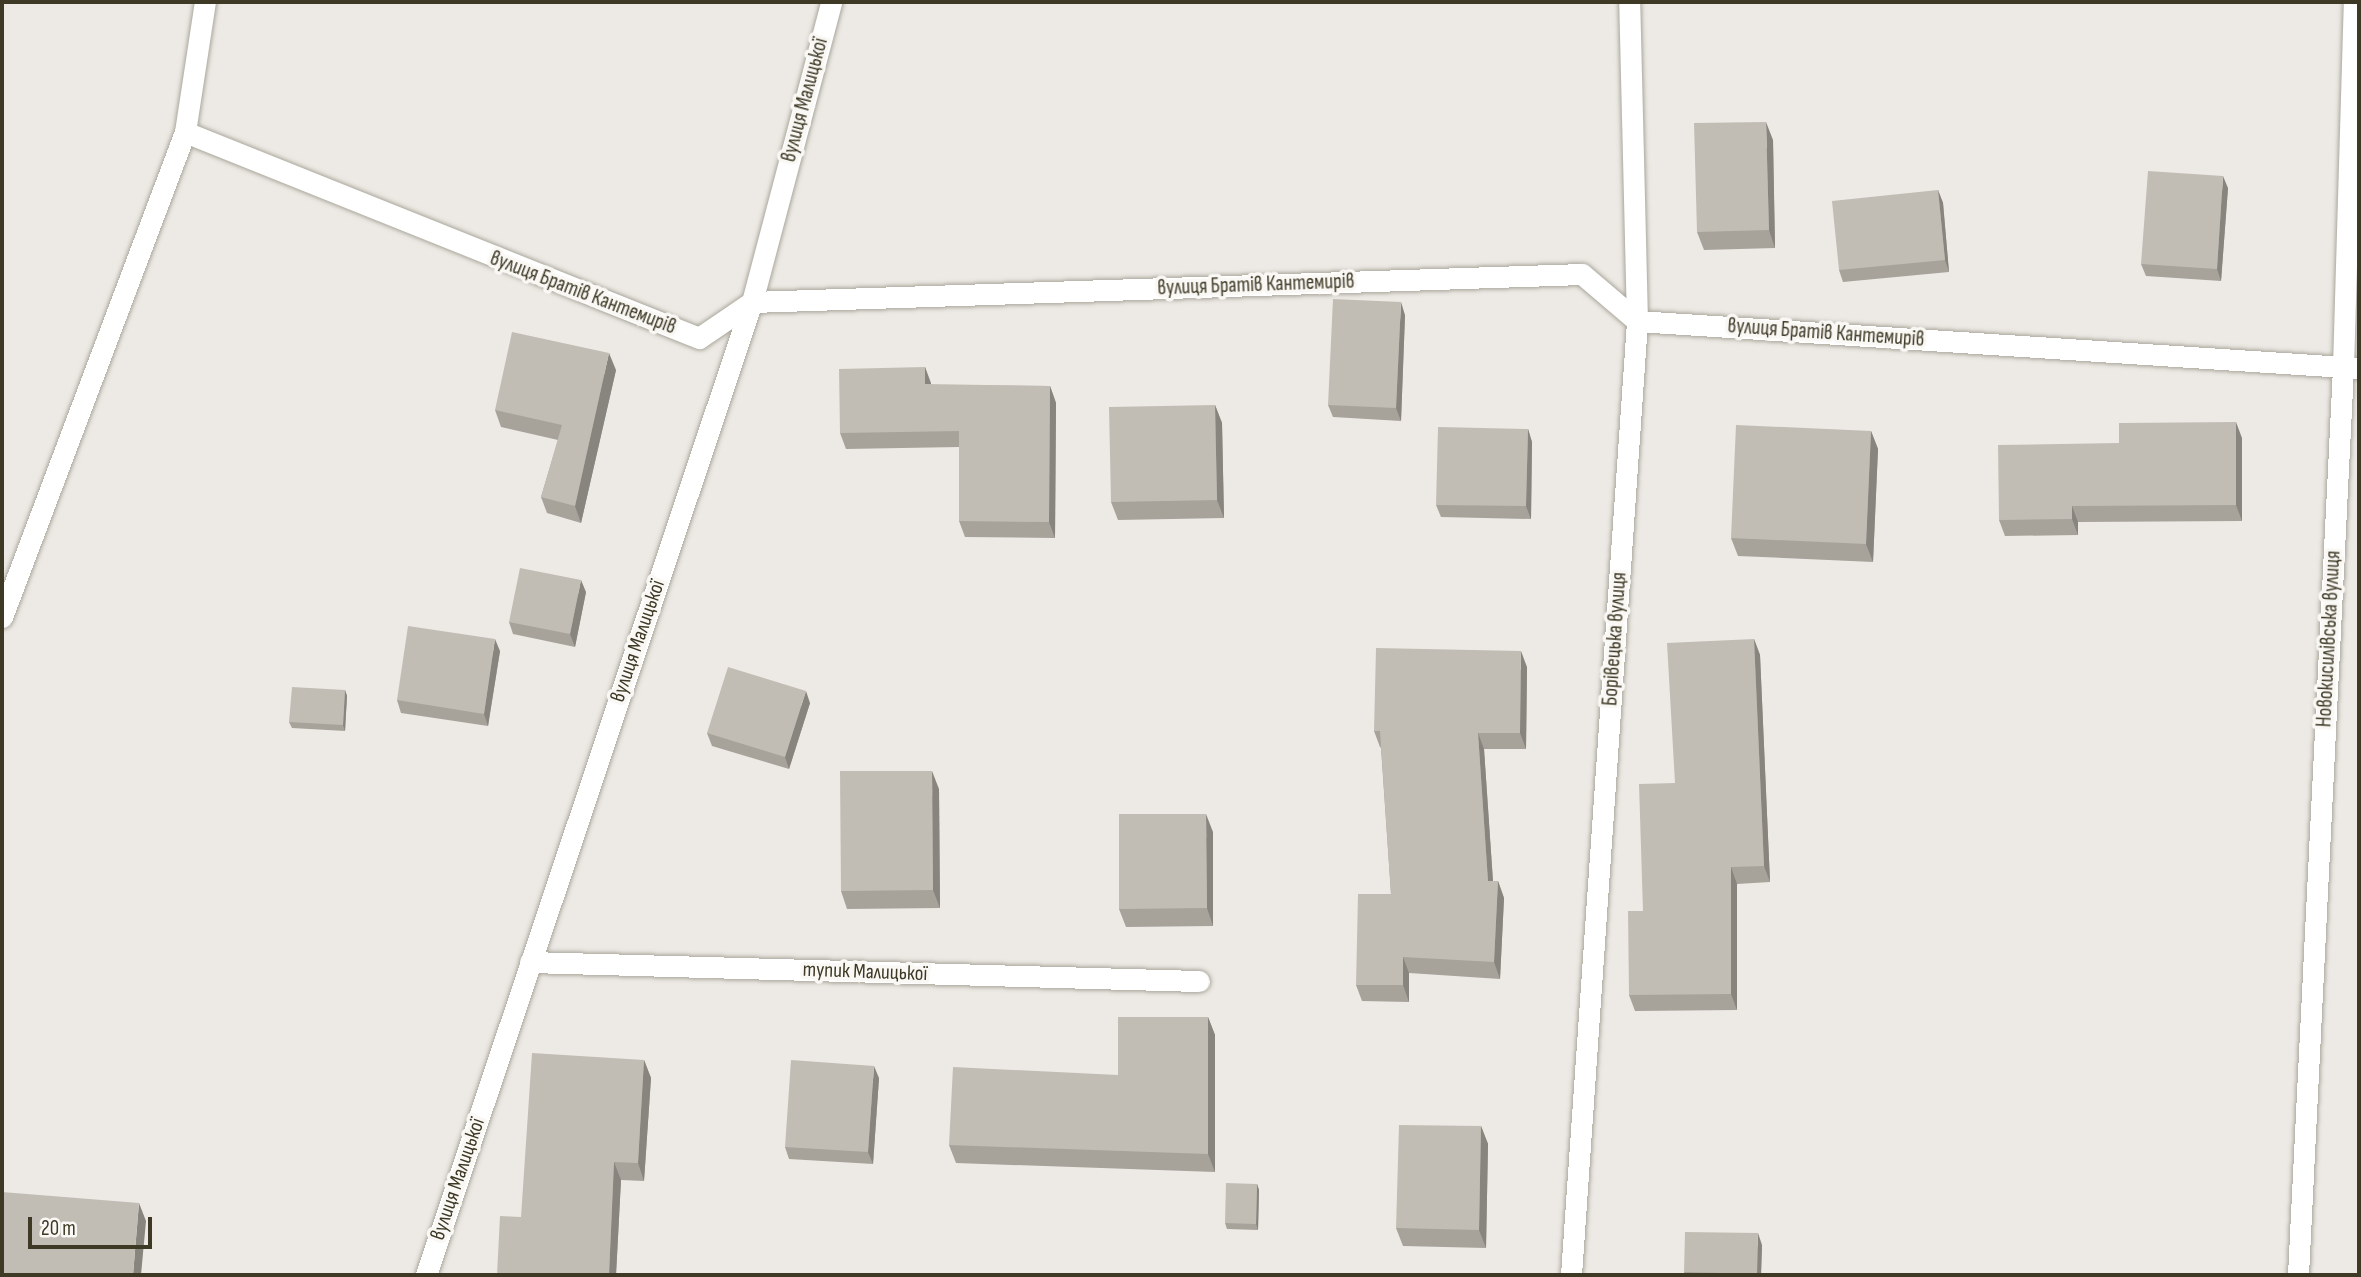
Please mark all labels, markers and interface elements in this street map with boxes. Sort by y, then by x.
street label: вулиця Малицької [776,35,834,165]
street label: вулиця Братів Кантемирів [486,246,680,340]
street label: вулиця Братів Кантемирів [1157,269,1355,301]
street label: вулиця Братів Кантемирів [1727,314,1925,352]
street label: Новокисилівська вулиця [2312,550,2346,728]
street label: Борівецька вулиця [1598,571,1632,707]
street label: вулиця Малицької [605,577,671,705]
street label: тупик Малицької [802,957,928,987]
street label: вулиця Малицької [425,1115,491,1243]
scale bar [32,1204,156,1248]
text: 20 m [41,1216,76,1241]

